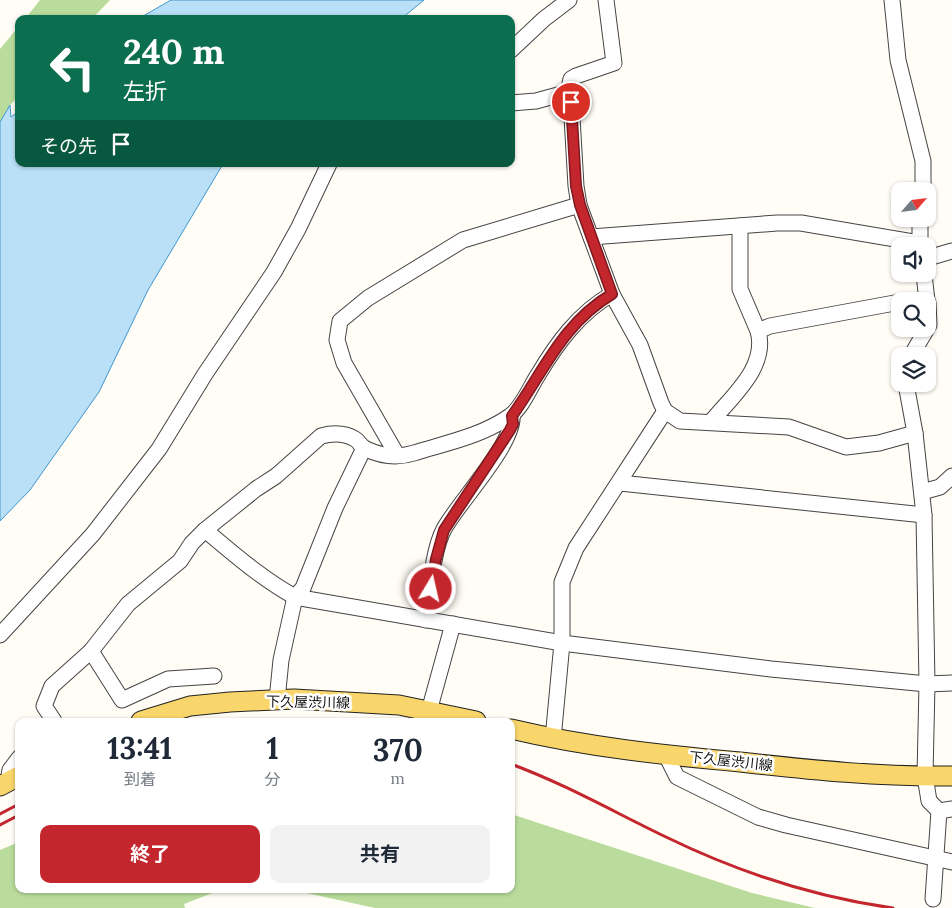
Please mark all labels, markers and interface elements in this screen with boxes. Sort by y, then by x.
text: 240 m [123,29,224,74]
icon: left [40,35,105,100]
text: 左折 [123,77,167,105]
pin [550,81,592,123]
icon: arrive [557,88,585,116]
icon: arrive [107,130,135,158]
text: その先 [40,134,97,158]
north arrow [891,182,936,228]
map controls [891,182,936,392]
button: sound [891,237,936,282]
button: search [891,292,936,337]
button: layers [891,347,936,392]
position arrow [404,562,456,614]
street label: 下久屋渋川線 [266,692,350,712]
text: 13:41 [107,729,172,767]
text: 1 [266,729,279,767]
text: 370 [373,731,423,769]
street label: 下久屋渋川線 [688,748,774,774]
text: m [391,768,405,788]
text: 到着 [124,769,156,789]
text: 分 [265,769,281,789]
button: 終了 [40,825,260,883]
button: 共有 [270,825,490,883]

